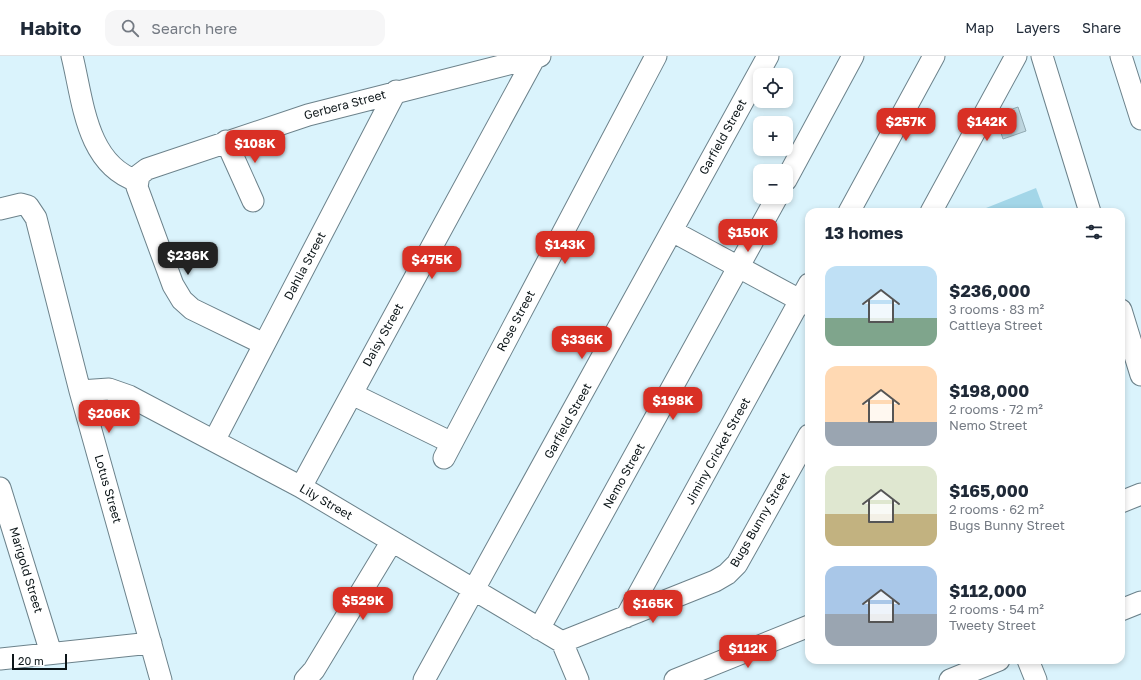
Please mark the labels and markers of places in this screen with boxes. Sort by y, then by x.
pin: $257K [878,108,934,142]
pin: $142K [959,108,1015,142]
pin: $108K [227,130,283,164]
pin: $150K [720,219,776,253]
pin: $143K [537,231,593,265]
pin: $236K [160,242,216,276]
pin: $475K [404,246,460,280]
pin: $336K [554,326,610,360]
pin: $198K [645,387,701,421]
pin: $206K [81,400,137,434]
pin: $529K [335,587,391,621]
pin: $165K [625,590,681,624]
pin: $112K [720,635,776,669]

